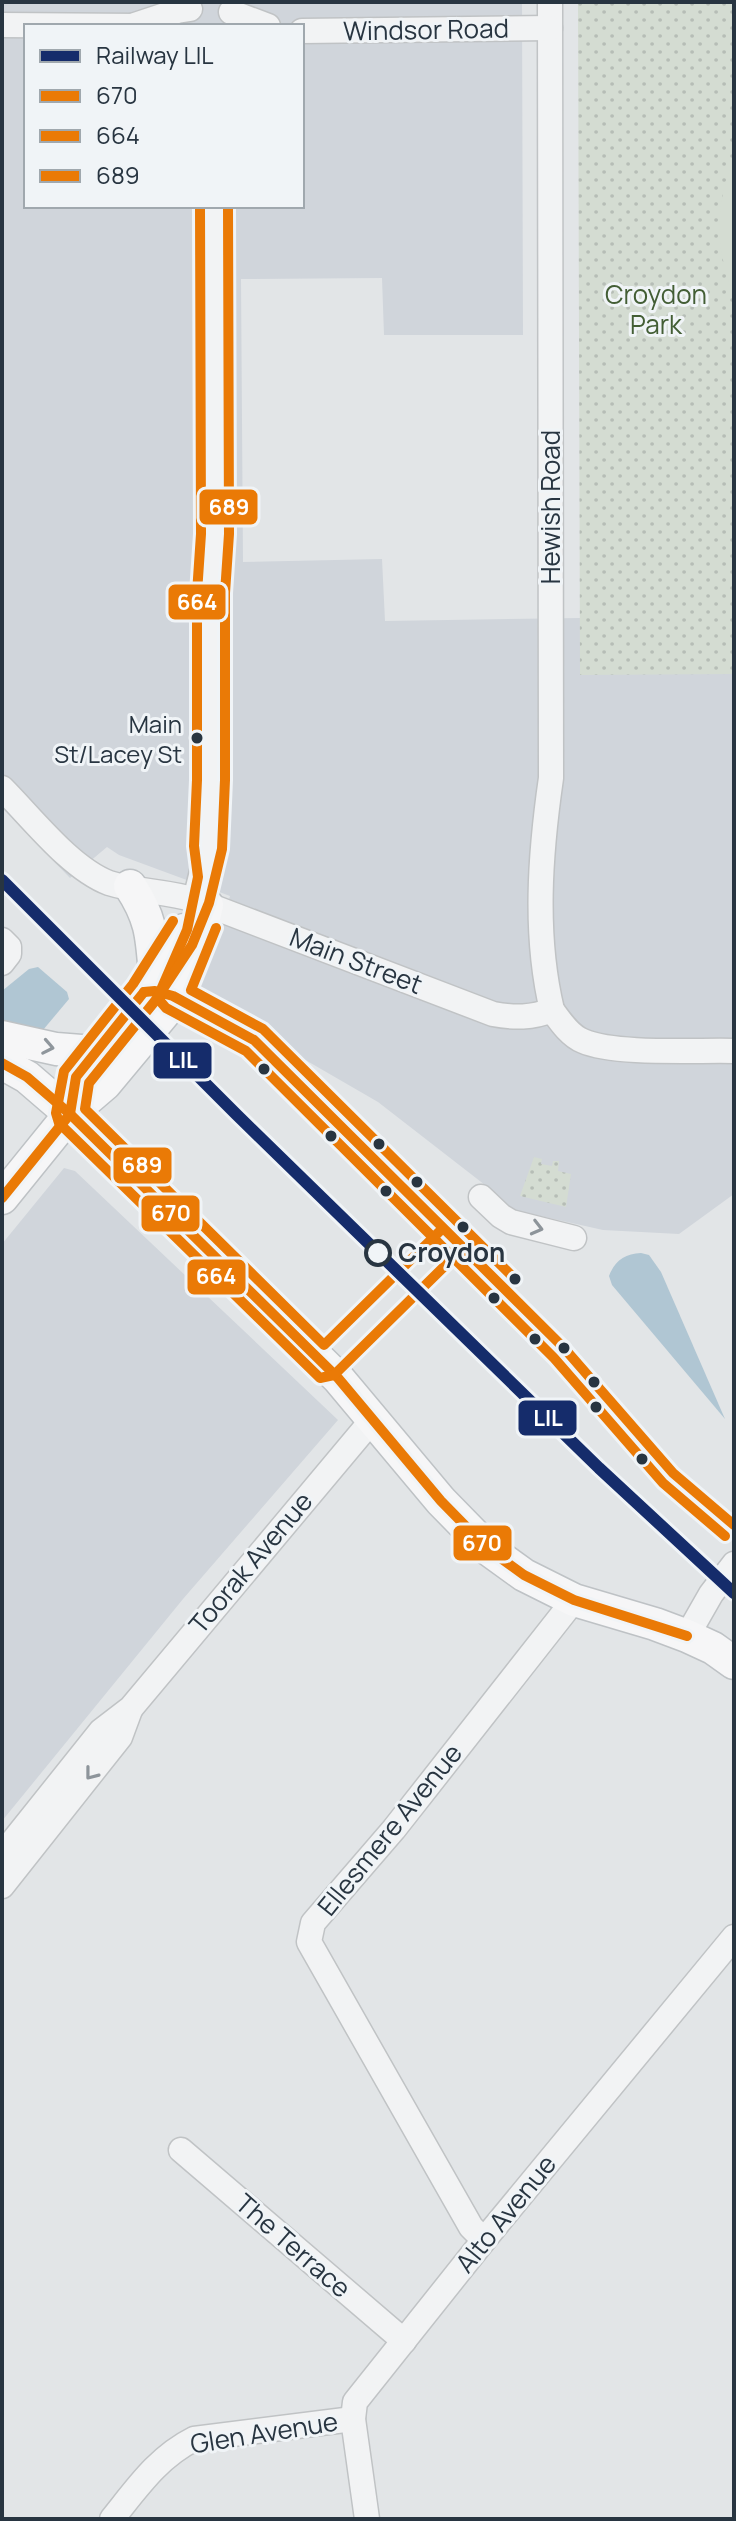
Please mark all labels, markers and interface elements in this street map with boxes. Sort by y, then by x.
street label: Windsor Road [343,10,509,48]
legend [24,24,304,208]
text: Railway LIL [96,38,214,71]
text: 670 [96,78,138,111]
text: 664 [96,118,140,151]
text: 689 [96,158,140,191]
park label: Croydon Park [605,276,707,342]
street label: Hewish Road [532,430,568,584]
line badge: 689 [198,488,259,526]
text: 689 [209,492,249,522]
line badge: 664 [167,583,227,621]
text: 664 [177,587,217,617]
place label: Main St/Lacey St [54,707,182,770]
marker: Main St/Lacey St [189,730,205,746]
street label: Main Street [285,918,428,1002]
one-way arrow [40,1038,54,1055]
line badge: LIL [152,1041,213,1080]
text: LIL [168,1045,198,1075]
unlabelled marker [256,1061,272,1077]
unlabelled marker [323,1128,339,1144]
unlabelled marker [371,1136,387,1152]
line badge: 689 [112,1146,173,1185]
text: 689 [122,1150,162,1180]
unlabelled marker [409,1174,425,1190]
unlabelled marker [378,1183,394,1199]
line badge: 670 [140,1194,201,1233]
text: 670 [151,1198,191,1228]
unlabelled marker [455,1219,471,1235]
one-way arrow [530,1219,543,1236]
place label: Croydon [398,1234,505,1270]
marker: Croydon [365,1240,391,1266]
line badge: 664 [186,1258,247,1296]
text: 664 [196,1261,236,1291]
unlabelled marker [507,1271,523,1287]
unlabelled marker [486,1290,502,1306]
unlabelled marker [527,1331,543,1347]
unlabelled marker [556,1340,572,1356]
unlabelled marker [586,1374,602,1390]
line badge: LIL [517,1399,578,1437]
unlabelled marker [588,1399,604,1415]
text: LIL [533,1403,563,1433]
unlabelled marker [634,1451,650,1467]
street label: Toorak Avenue [180,1484,320,1641]
line badge: 670 [452,1524,513,1562]
text: 670 [462,1528,502,1558]
street label: Ellesmere Avenue [309,1736,470,1923]
one-way arrow [86,1765,101,1779]
street label: Alto Avenue [447,2147,564,2280]
street label: The Terrace [228,2185,359,2305]
street label: Glen Avenue [188,2403,340,2461]

